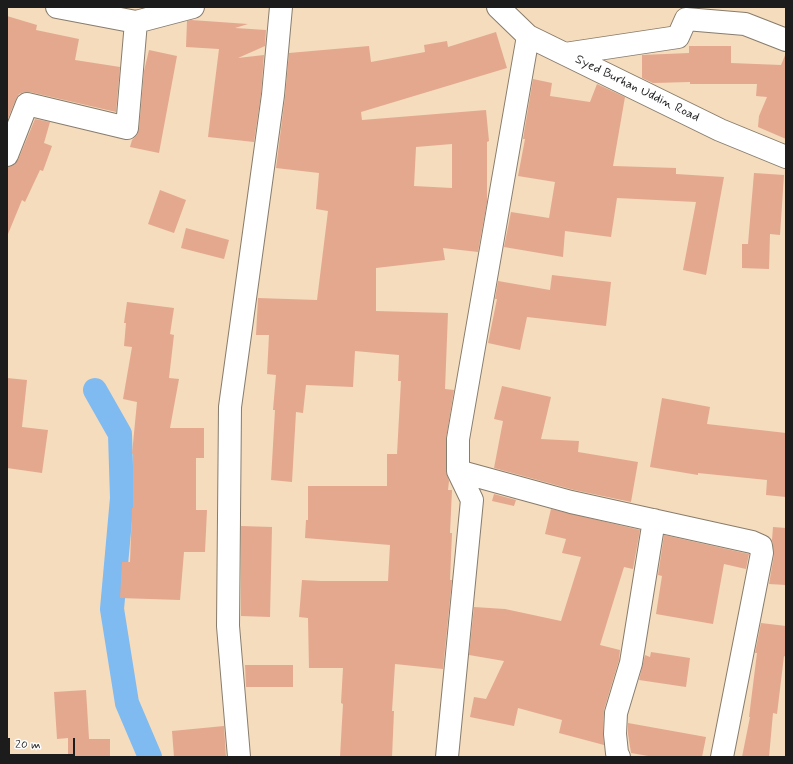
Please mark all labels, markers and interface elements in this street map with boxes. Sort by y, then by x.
street label: Syed Burhan Uddin Road [572,52,702,126]
scale bar [10,730,77,756]
text: 20 m [15,737,41,753]

